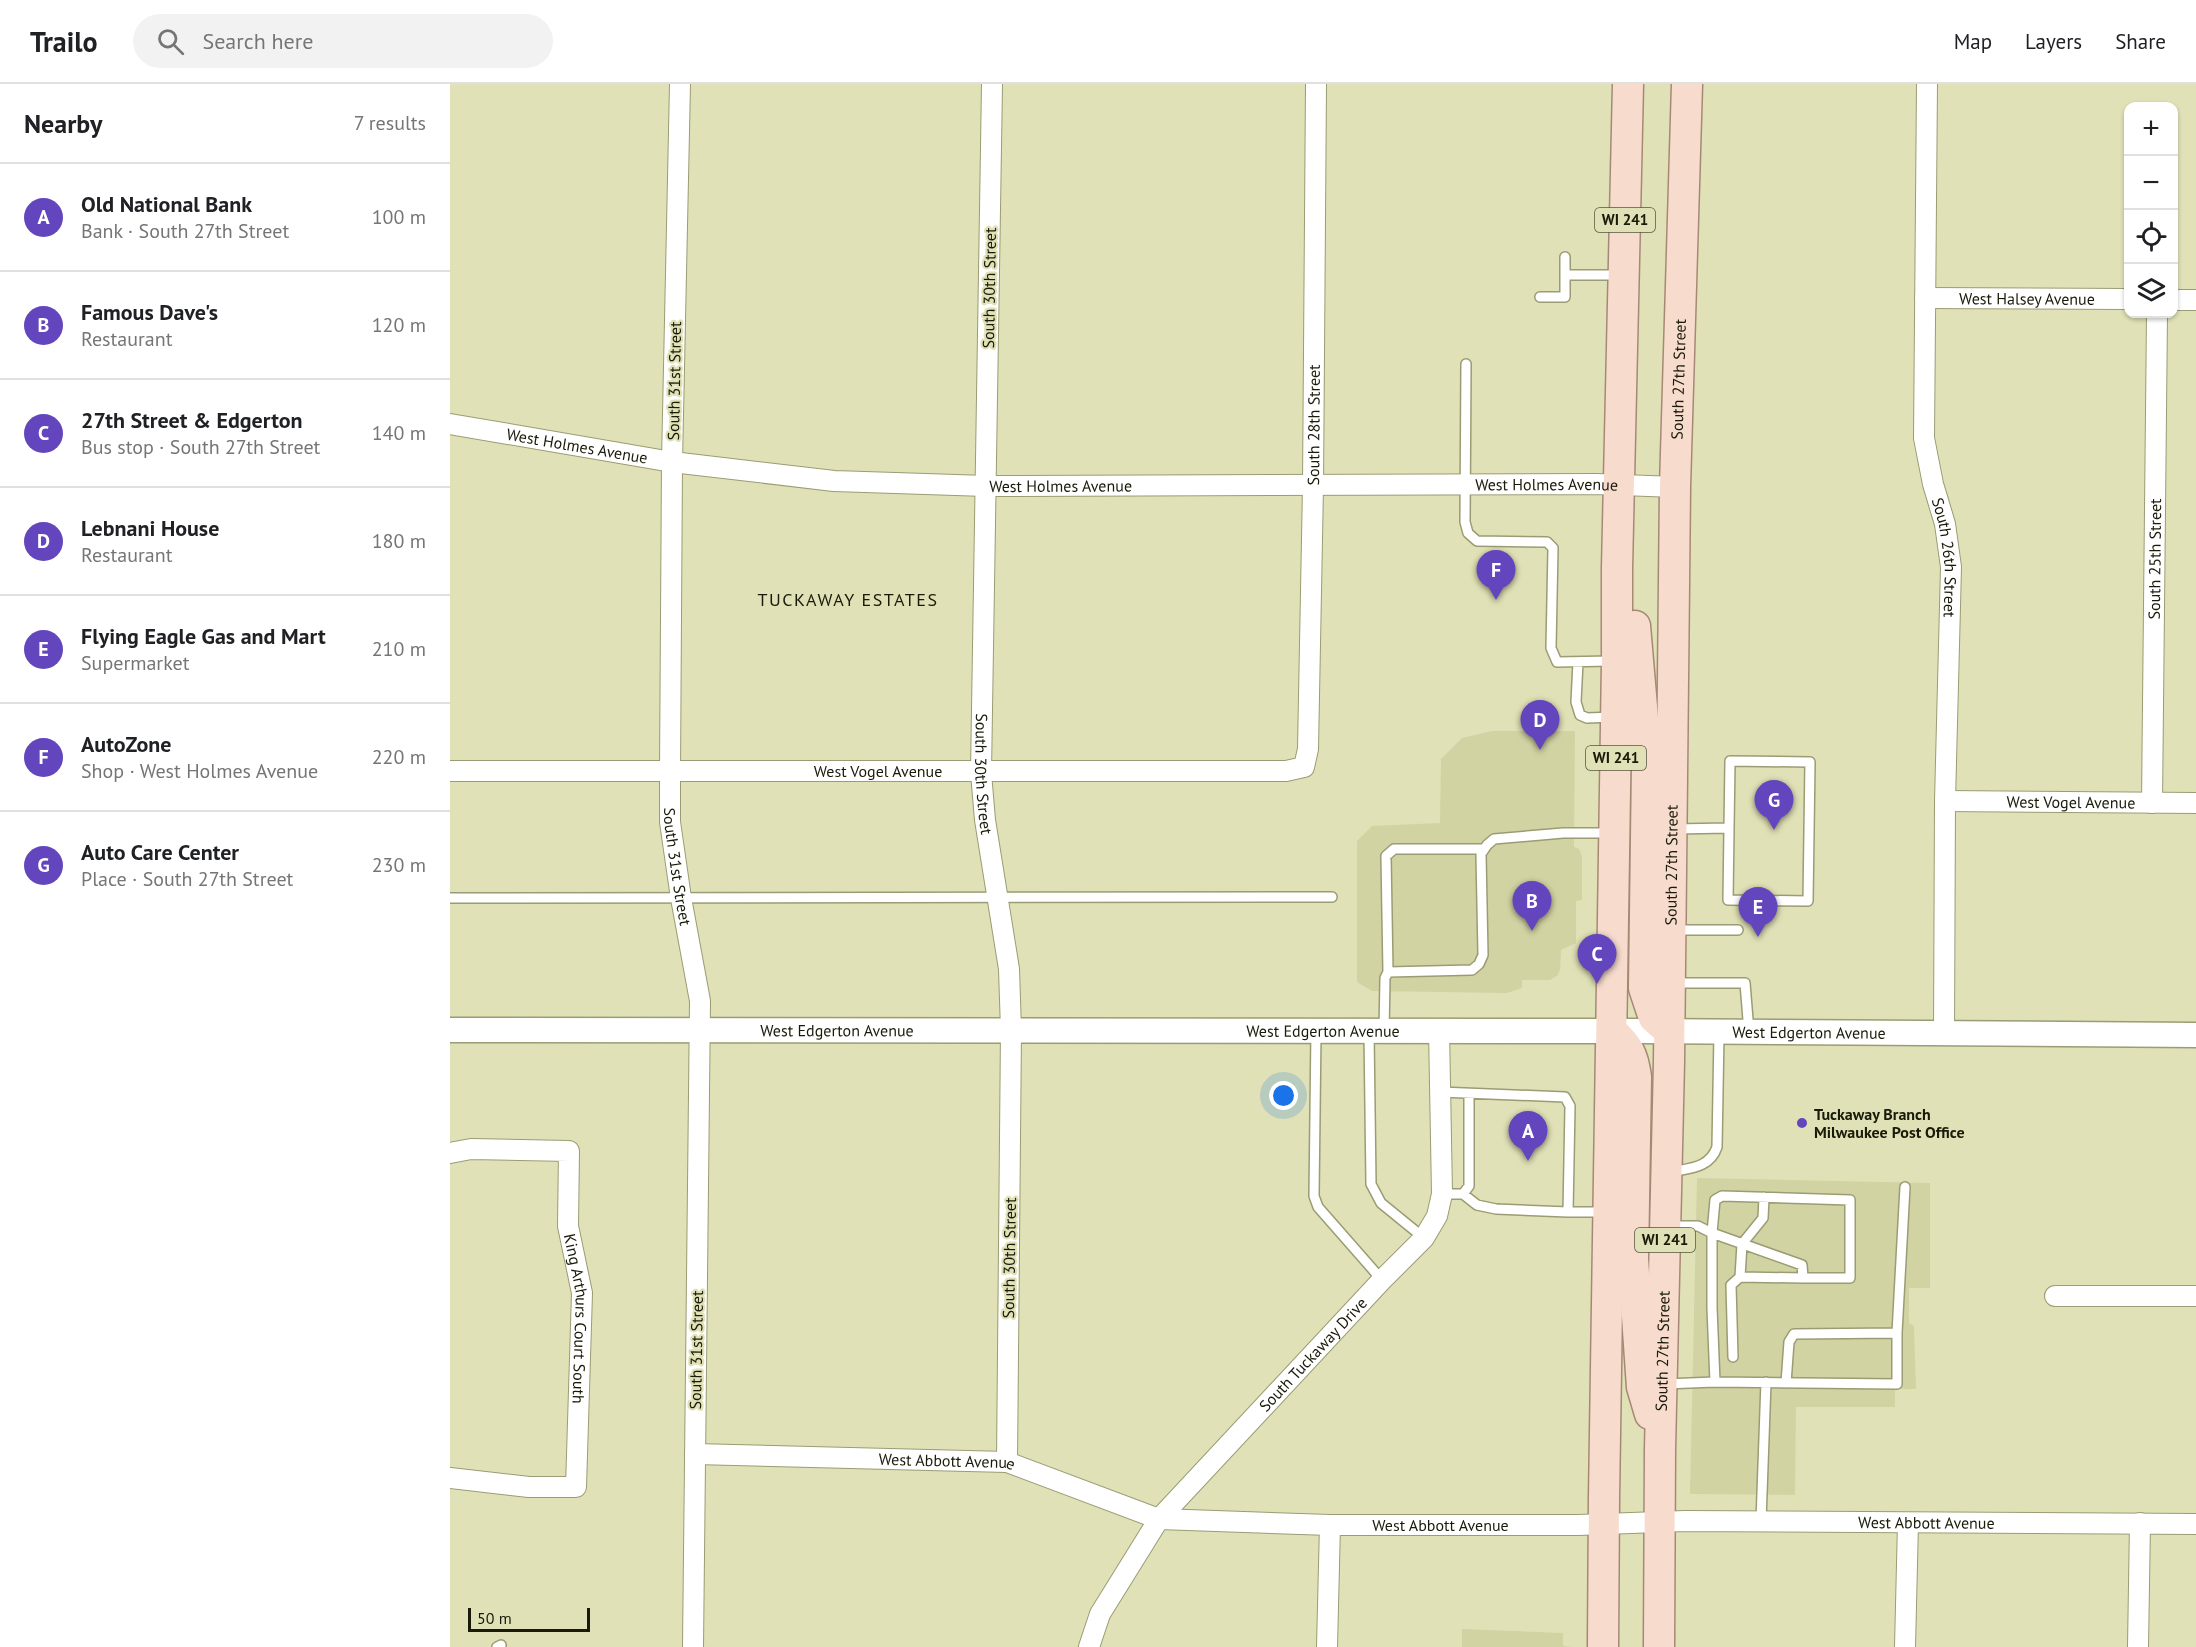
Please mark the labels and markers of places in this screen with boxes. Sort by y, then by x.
pin: F [1476,550,1516,600]
pin: D [1520,700,1560,750]
pin: G [1754,780,1794,830]
pin: B [1512,882,1552,931]
pin: E [1738,888,1778,937]
pin: C [1578,934,1616,984]
place label: Tuckaway Branch Milwaukee Post Office [1814,1104,1965,1142]
pin: A [1508,1112,1548,1161]
marker: Tuckaway Branch Milwaukee Post Office [1795,1116,1809,1130]

